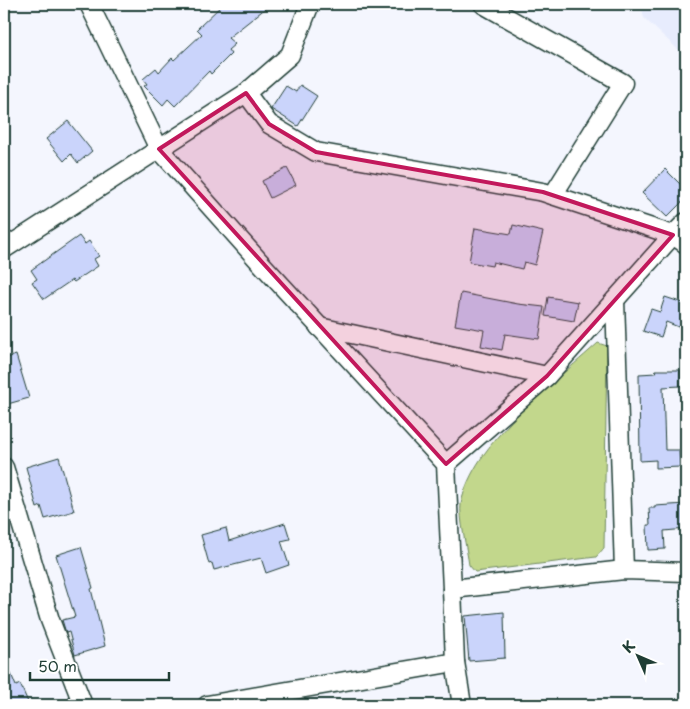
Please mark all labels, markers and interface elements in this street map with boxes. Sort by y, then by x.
north arrow [612,632,662,682]
text: K [617,635,640,658]
scale bar [30,649,169,681]
text: 50 m [38,654,77,677]

